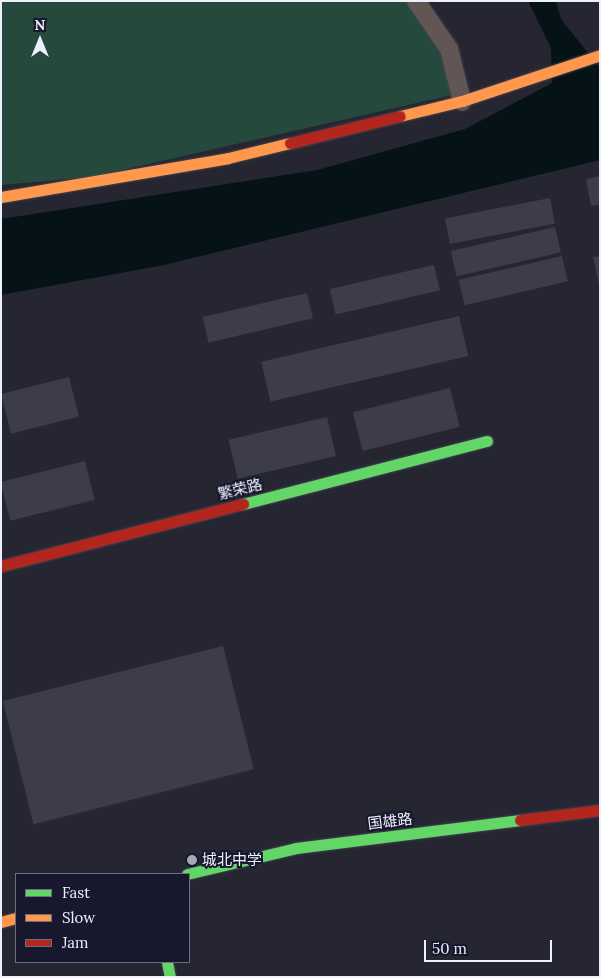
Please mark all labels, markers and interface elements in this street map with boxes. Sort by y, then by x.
north arrow [15,15,65,65]
text: N [35,16,45,34]
street label: 繁荣路 [216,475,264,503]
street label: 国雄路 [367,809,413,833]
place label: 城北中学 [202,851,262,869]
marker: 城北中学 [186,854,198,866]
legend [15,873,190,963]
text: Fast [62,883,90,902]
text: Slow [62,908,95,927]
scale bar [426,930,554,962]
text: Jam [62,933,89,952]
text: 50 m [432,939,467,958]

